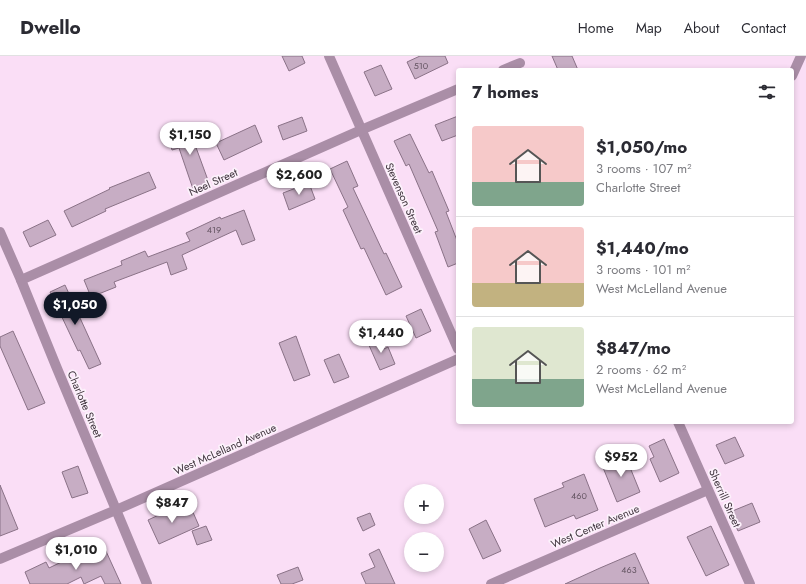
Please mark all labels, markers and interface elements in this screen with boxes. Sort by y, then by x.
text: Dwello [20,14,81,41]
text: Home [578,18,614,38]
text: Map [636,18,662,38]
text: About [684,18,719,38]
text: Contact [741,18,786,38]
house number: 510 [414,59,429,72]
text: 7 homes [472,80,539,104]
icon: filters [756,81,778,103]
pin: $1,150 [157,122,223,156]
text: $1,150 [169,125,211,144]
text: $1,050/mo [596,135,687,159]
icon: home [504,142,552,190]
text: 3 rooms · 107 m² [596,159,692,178]
street label: Stevenson Street [381,160,427,236]
pin: $2,600 [266,162,332,196]
street label: Neel Street [186,164,240,200]
text: $2,600 [276,165,322,184]
text: Charlotte Street [596,178,680,197]
house number: 419 [207,223,221,236]
text: $1,440/mo [596,236,689,260]
icon: home [504,243,552,291]
text: 3 rooms · 101 m² [596,260,691,279]
text: West McLelland Avenue [596,279,727,298]
pin: $1,050 [42,292,108,326]
text: $1,050 [53,295,97,314]
pin: $1,440 [348,320,414,354]
text: $1,440 [358,323,404,342]
text: $847/mo [596,336,671,360]
icon: home [504,343,552,391]
text: 2 rooms · 62 m² [596,360,686,379]
street label: Charlotte Street [64,368,106,440]
text: West McLelland Avenue [596,379,727,398]
street label: West McLelland Avenue [171,419,279,479]
pin: $952 [597,444,645,478]
text: $952 [604,447,638,466]
street label: Sherrill Street [705,466,745,530]
map controls [404,484,444,572]
button: + [404,484,444,524]
house number: 460 [571,489,588,502]
pin: $847 [148,490,196,524]
text: $847 [155,493,189,512]
street label: West Center Avenue [548,500,642,552]
button: − [404,532,444,572]
pin: $1,010 [43,537,109,571]
text: $1,010 [55,540,97,559]
house number: 463 [621,563,637,576]

